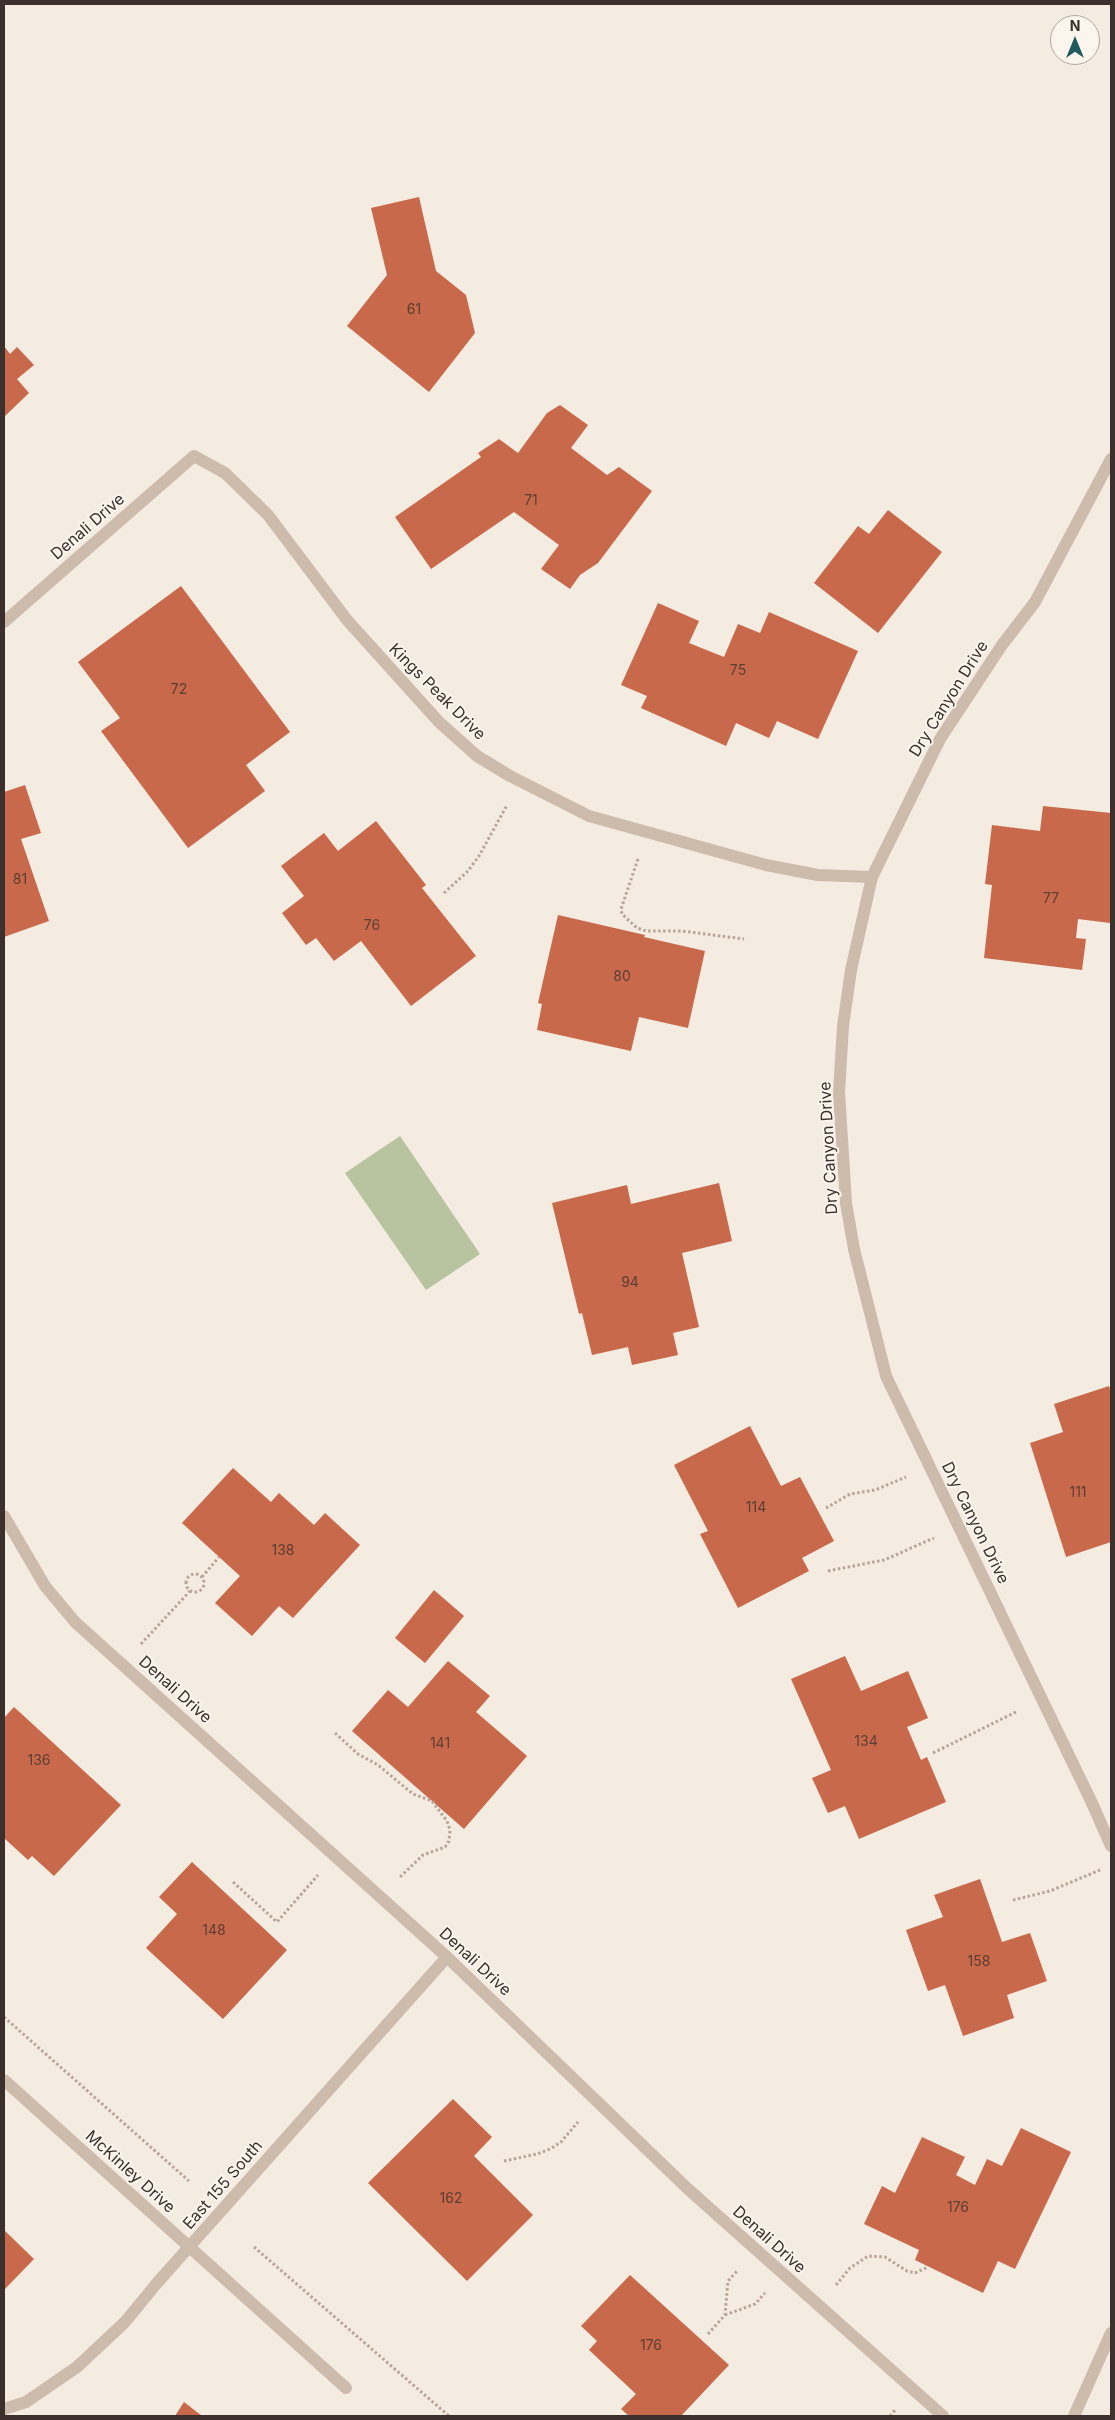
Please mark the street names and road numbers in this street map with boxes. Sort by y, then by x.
street label: Denali Drive [47,490,129,564]
street label: Dry Canyon Drive [906,637,992,761]
street label: Kings Peak Drive [385,640,489,744]
street label: Dry Canyon Drive [816,1081,842,1215]
street label: Dry Canyon Drive [937,1459,1013,1587]
street label: Denali Drive [135,1652,215,1728]
street label: Denali Drive [435,1924,515,2000]
street label: McKinley Drive [81,2127,179,2217]
street label: East 155 South [179,2137,267,2233]
street label: Denali Drive [729,2202,809,2278]

